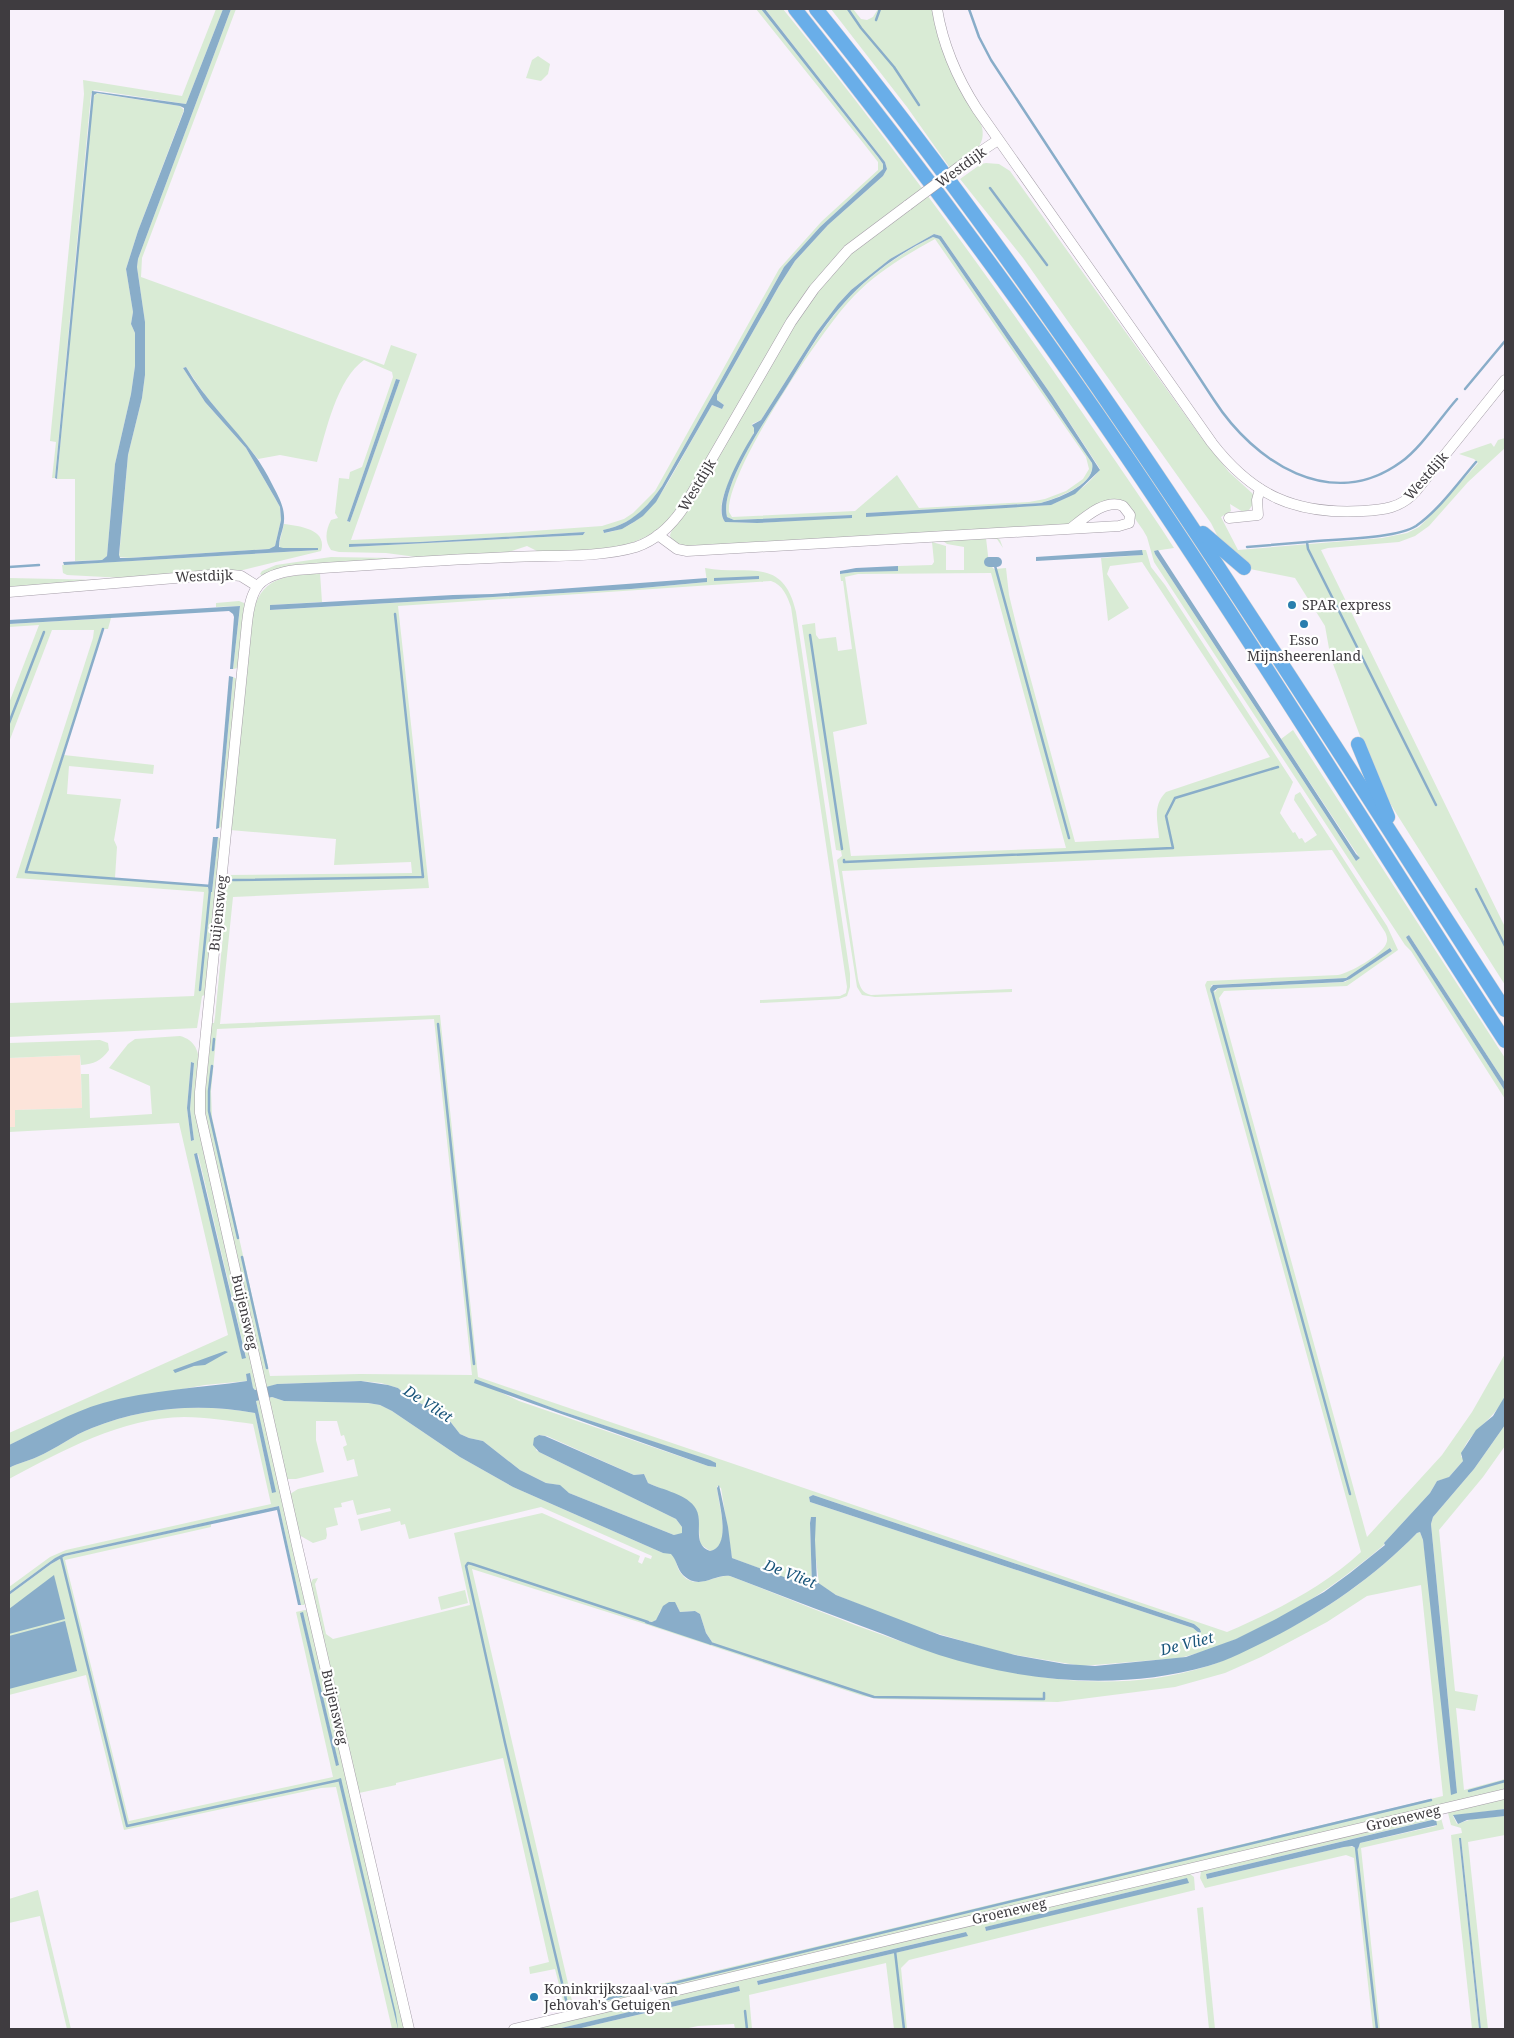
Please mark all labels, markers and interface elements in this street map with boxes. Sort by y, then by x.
street label: Westdijk [932,141,990,191]
street label: Westdijk [1399,447,1452,504]
street label: Westdijk [673,454,720,515]
street label: Westdijk [175,565,234,586]
place label: SPAR express [1302,595,1391,614]
marker: SPAR express [1286,599,1298,611]
marker: Esso Mijnsheerenland [1298,618,1310,630]
place label: Esso Mijnsheerenland [1247,630,1361,665]
street label: Buijensweg [204,873,231,952]
street label: Buijensweg [228,1272,263,1352]
water label: De Vliet [399,1379,457,1427]
water label: De Vliet [760,1554,820,1592]
water label: De Vliet [1157,1627,1216,1660]
street label: Buijensweg [318,1667,353,1747]
street label: Groeneweg [1364,1800,1442,1835]
street label: Groeneweg [970,1893,1048,1928]
place label: Koninkrijkszaal van Jehovah's Getuigen [543,1979,678,2014]
marker: Koninkrijkszaal van Jehovah's Getuigen [528,1991,540,2003]

